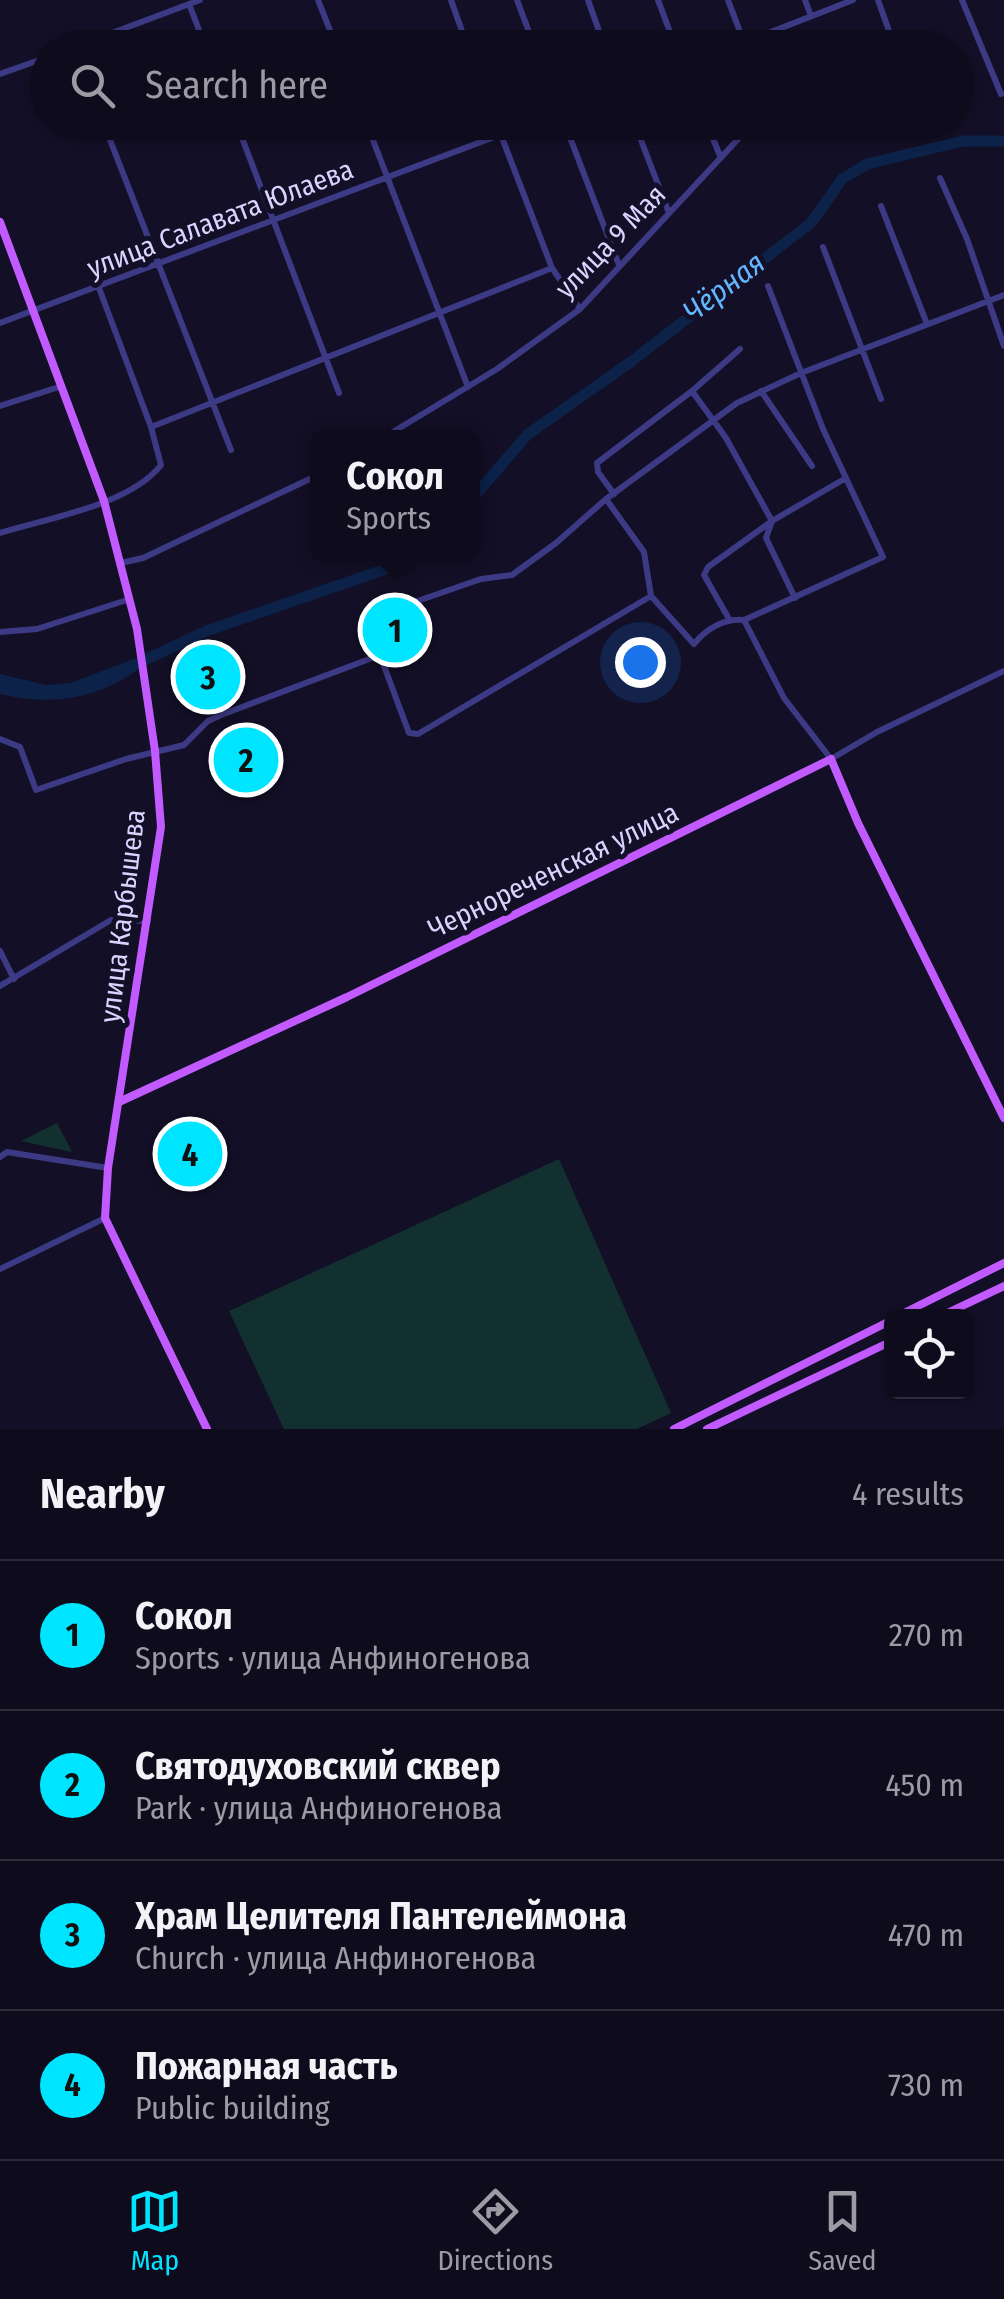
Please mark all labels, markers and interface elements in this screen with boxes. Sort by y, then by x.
search box [30,30,974,140]
icon: search [65,58,120,113]
text: Search here [145,62,328,108]
street label: улица Салавата Юлаева [83,152,358,284]
street label: улица 9 Мая [548,178,672,305]
water label: Чёрная [676,245,772,329]
popup [310,430,480,560]
text: Сокол [346,453,444,499]
text: Sports [346,499,431,537]
pin: 1 [362,592,428,668]
your location [615,637,666,688]
pin: 3 [176,640,240,714]
pin: 2 [214,722,278,798]
street label: Чернореченская улица [423,796,684,945]
street label: улица Карбышева [93,808,152,1025]
pin: 4 [158,1116,222,1192]
map controls [884,1309,974,1399]
button: locate [884,1309,974,1399]
text: Nearby [40,1469,165,1519]
text: 4 results [852,1475,964,1513]
text: Сокол [135,1593,232,1639]
text: 1 [66,1616,79,1654]
text: 270 m [889,1616,964,1654]
text: Sports · улица Анфиногенова [135,1639,531,1677]
text: Святодуховский сквер [135,1743,501,1789]
text: 2 [65,1766,80,1804]
text: 450 m [885,1766,964,1804]
text: Park · улица Анфиногенова [135,1789,503,1827]
text: Храм Целителя Пантелеймона [135,1893,627,1939]
text: 3 [65,1916,80,1954]
text: 470 m [888,1916,964,1954]
text: Church · улица Анфиногенова [135,1939,536,1977]
text: Пожарная часть [135,2043,397,2089]
text: 4 [64,2066,81,2104]
text: 730 m [888,2066,964,2104]
text: Public building [135,2089,330,2127]
tab: Map [127,2184,182,2277]
tab: Directions [437,2184,553,2277]
tab: Saved [808,2184,877,2277]

